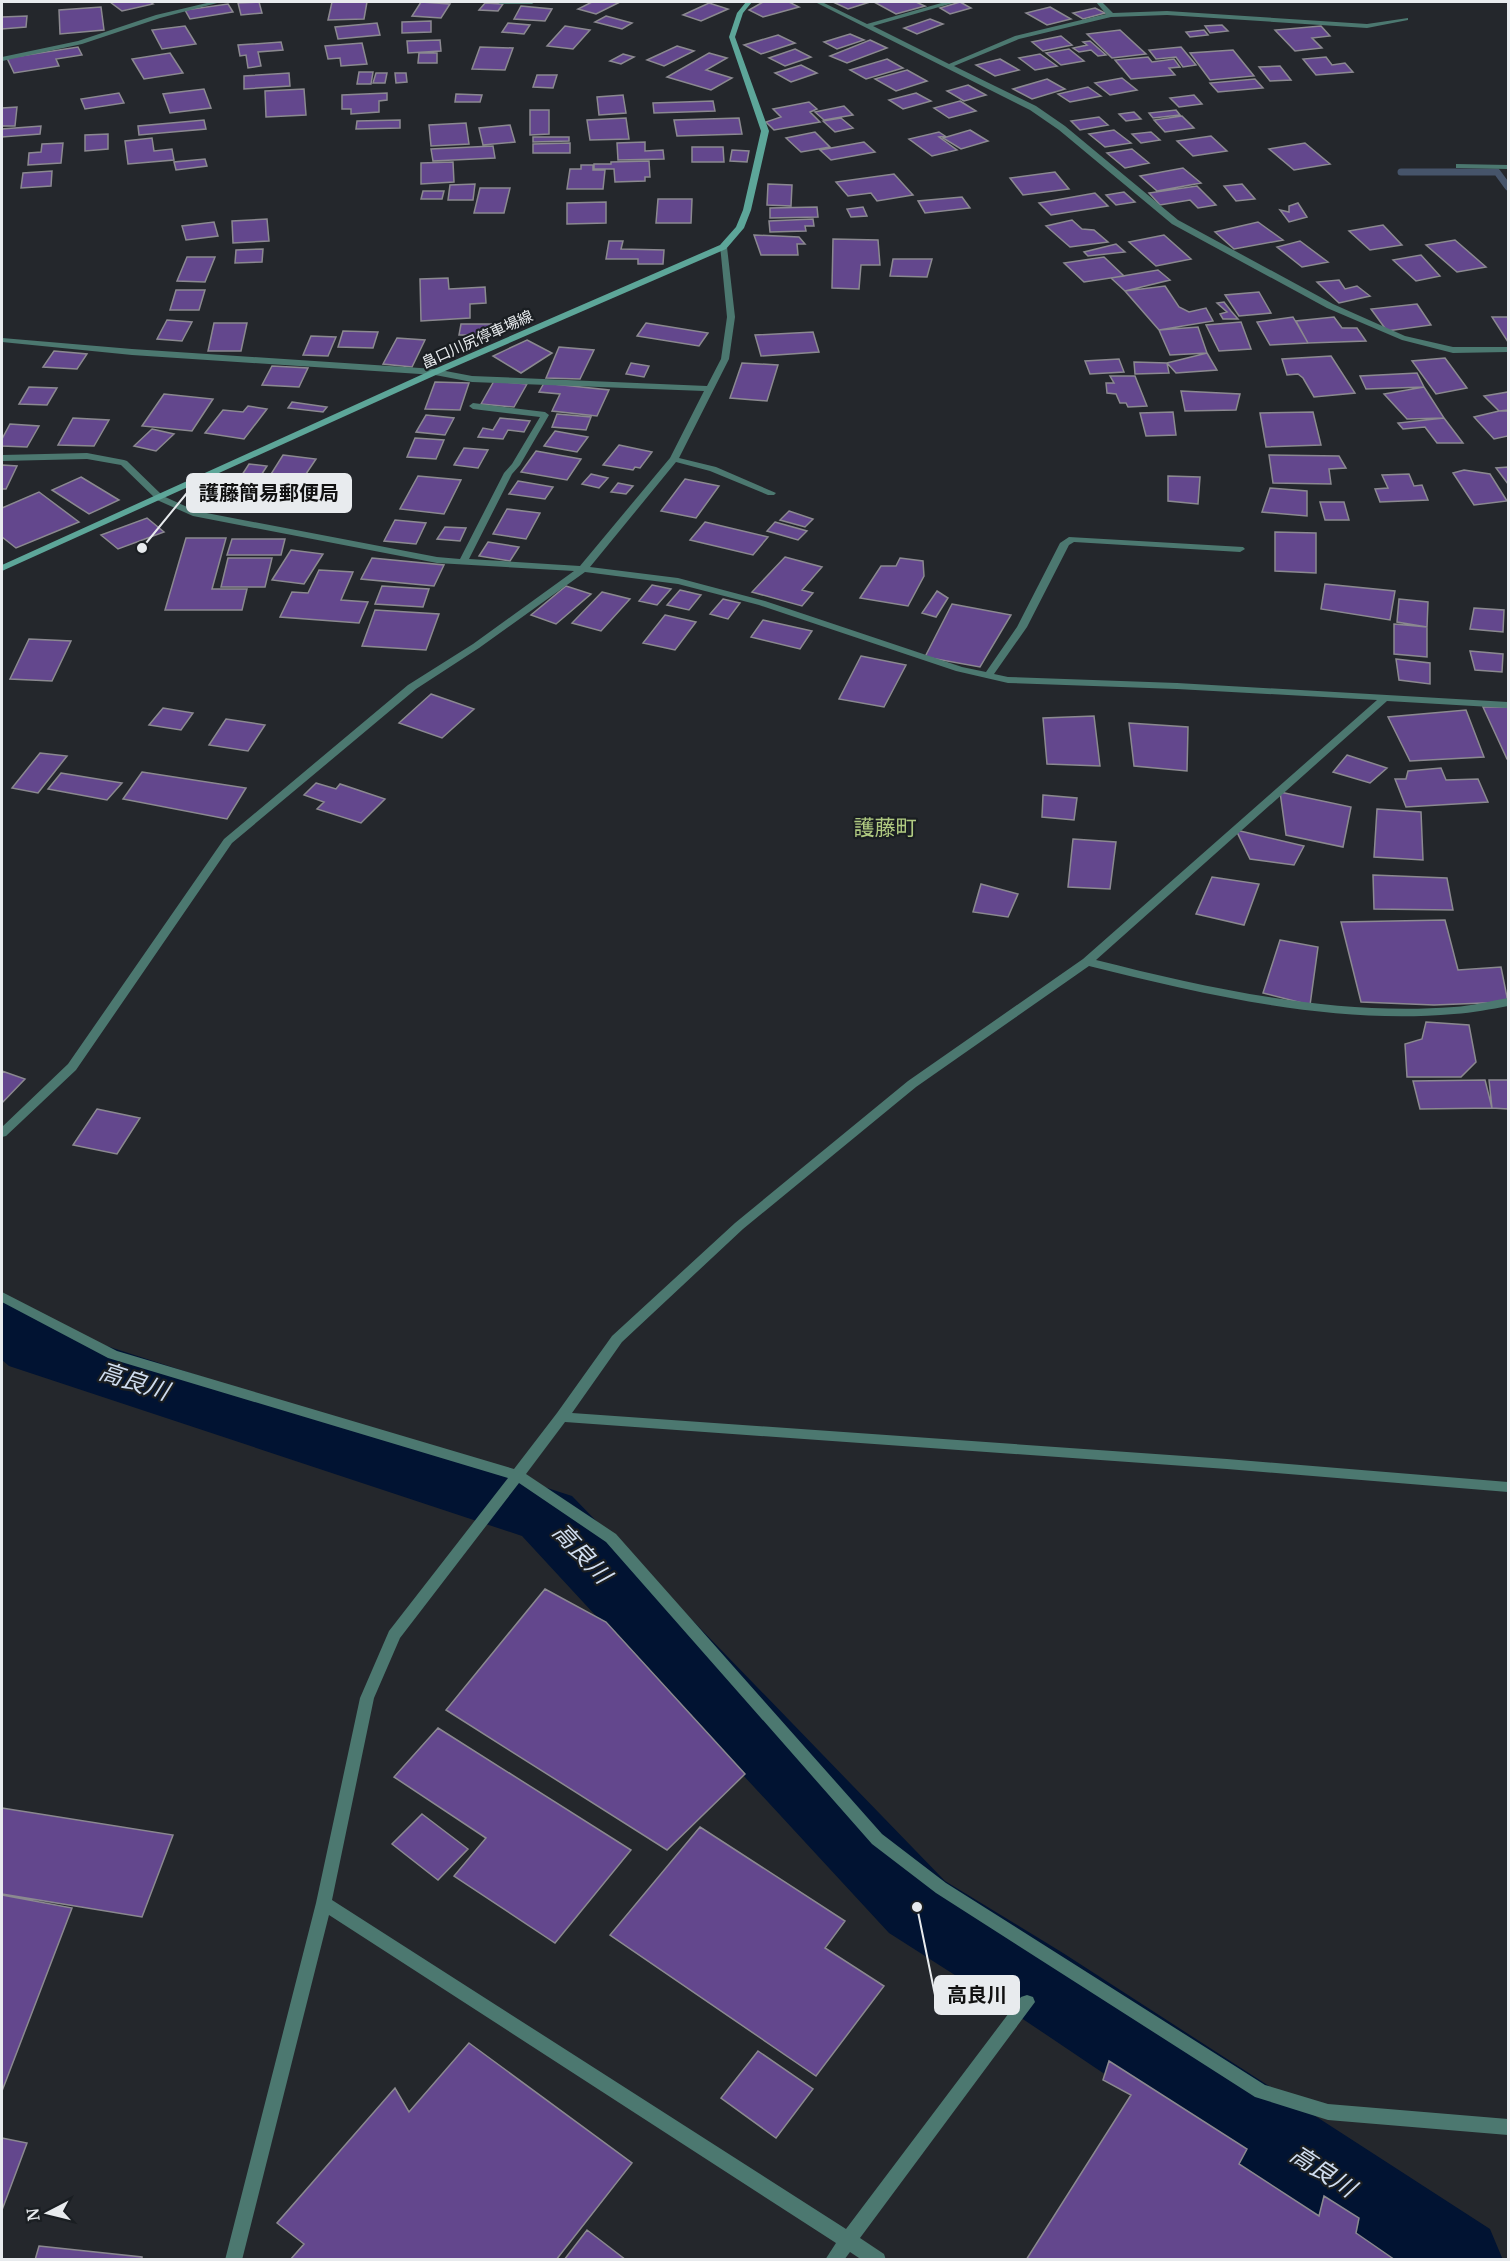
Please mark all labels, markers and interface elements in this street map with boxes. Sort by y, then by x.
street label: 畠口川尻停車場線 [418,306,536,372]
callout: 護藤簡易郵便局 [187,474,351,512]
text: 護藤簡易郵便局 [199,480,339,505]
district label: 護藤町 [854,814,917,841]
water label: 高良川 [95,1355,176,1408]
water label: 高良川 [546,1516,620,1592]
callout: 高良川 [935,1976,1019,2014]
text: 高良川 [947,1982,1007,2007]
water label: 高良川 [1284,2138,1364,2205]
north arrow [18,2183,78,2243]
text: N [22,2207,44,2222]

